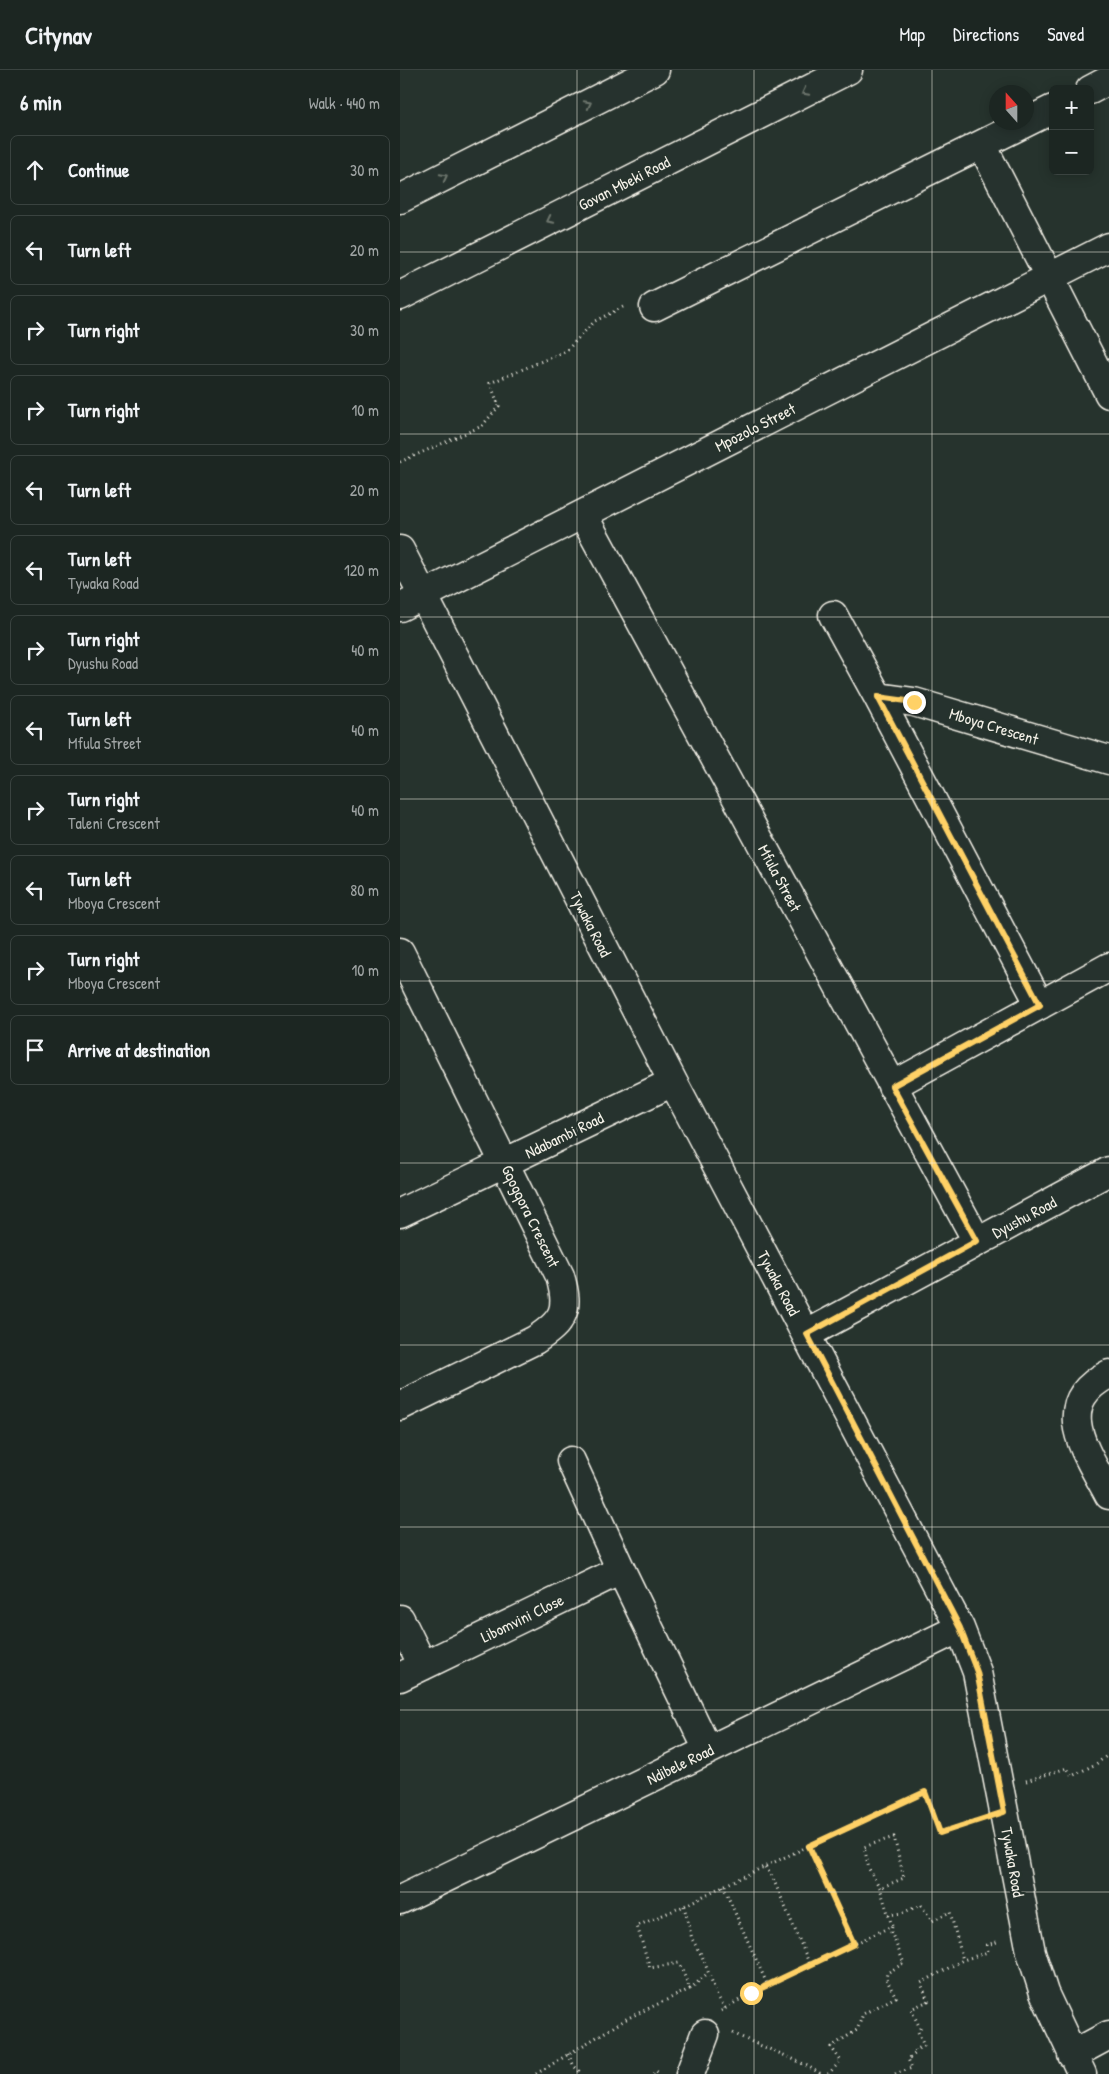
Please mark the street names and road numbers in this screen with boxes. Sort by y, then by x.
street label: Govan Mbeki Road [574,150,674,216]
street label: Mpozolo Street [711,397,800,457]
street label: Mboya Crescent [947,702,1042,750]
street label: Mfula Street [753,841,807,916]
street label: Tywaka Road [565,887,617,961]
street label: Ndabambi Road [521,1107,607,1163]
street label: Gqogqora Crescent [497,1161,566,1271]
street label: Dyushu Road [988,1191,1060,1243]
street label: Tywaka Road [753,1247,805,1319]
street label: Libomvini Close [477,1588,568,1648]
street label: Ndibele Road [643,1738,717,1790]
street label: Tywaka Road [996,1825,1030,1899]

